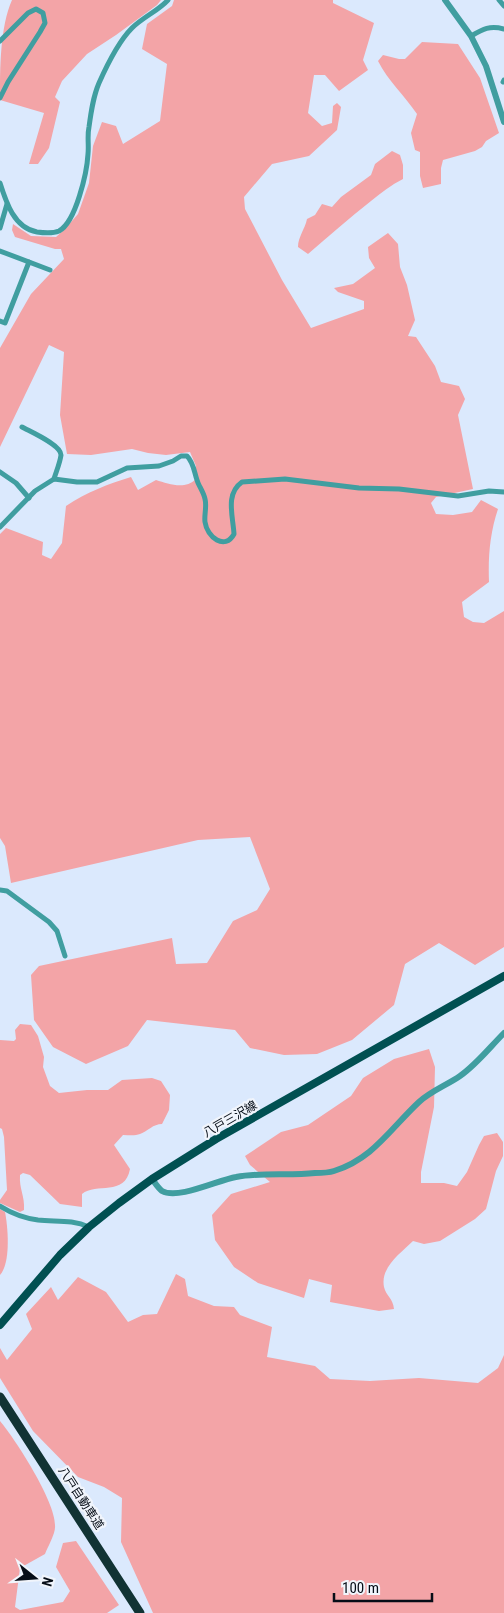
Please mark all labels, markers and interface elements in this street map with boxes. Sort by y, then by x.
street label: 八戸三沢線 [201,1098,259,1140]
street label: 八戸自動車道 [56,1464,106,1532]
north arrow [10,1553,60,1603]
scale bar [334,1570,432,1602]
text: N [39,1575,56,1588]
text: 100 m [342,1579,379,1597]

